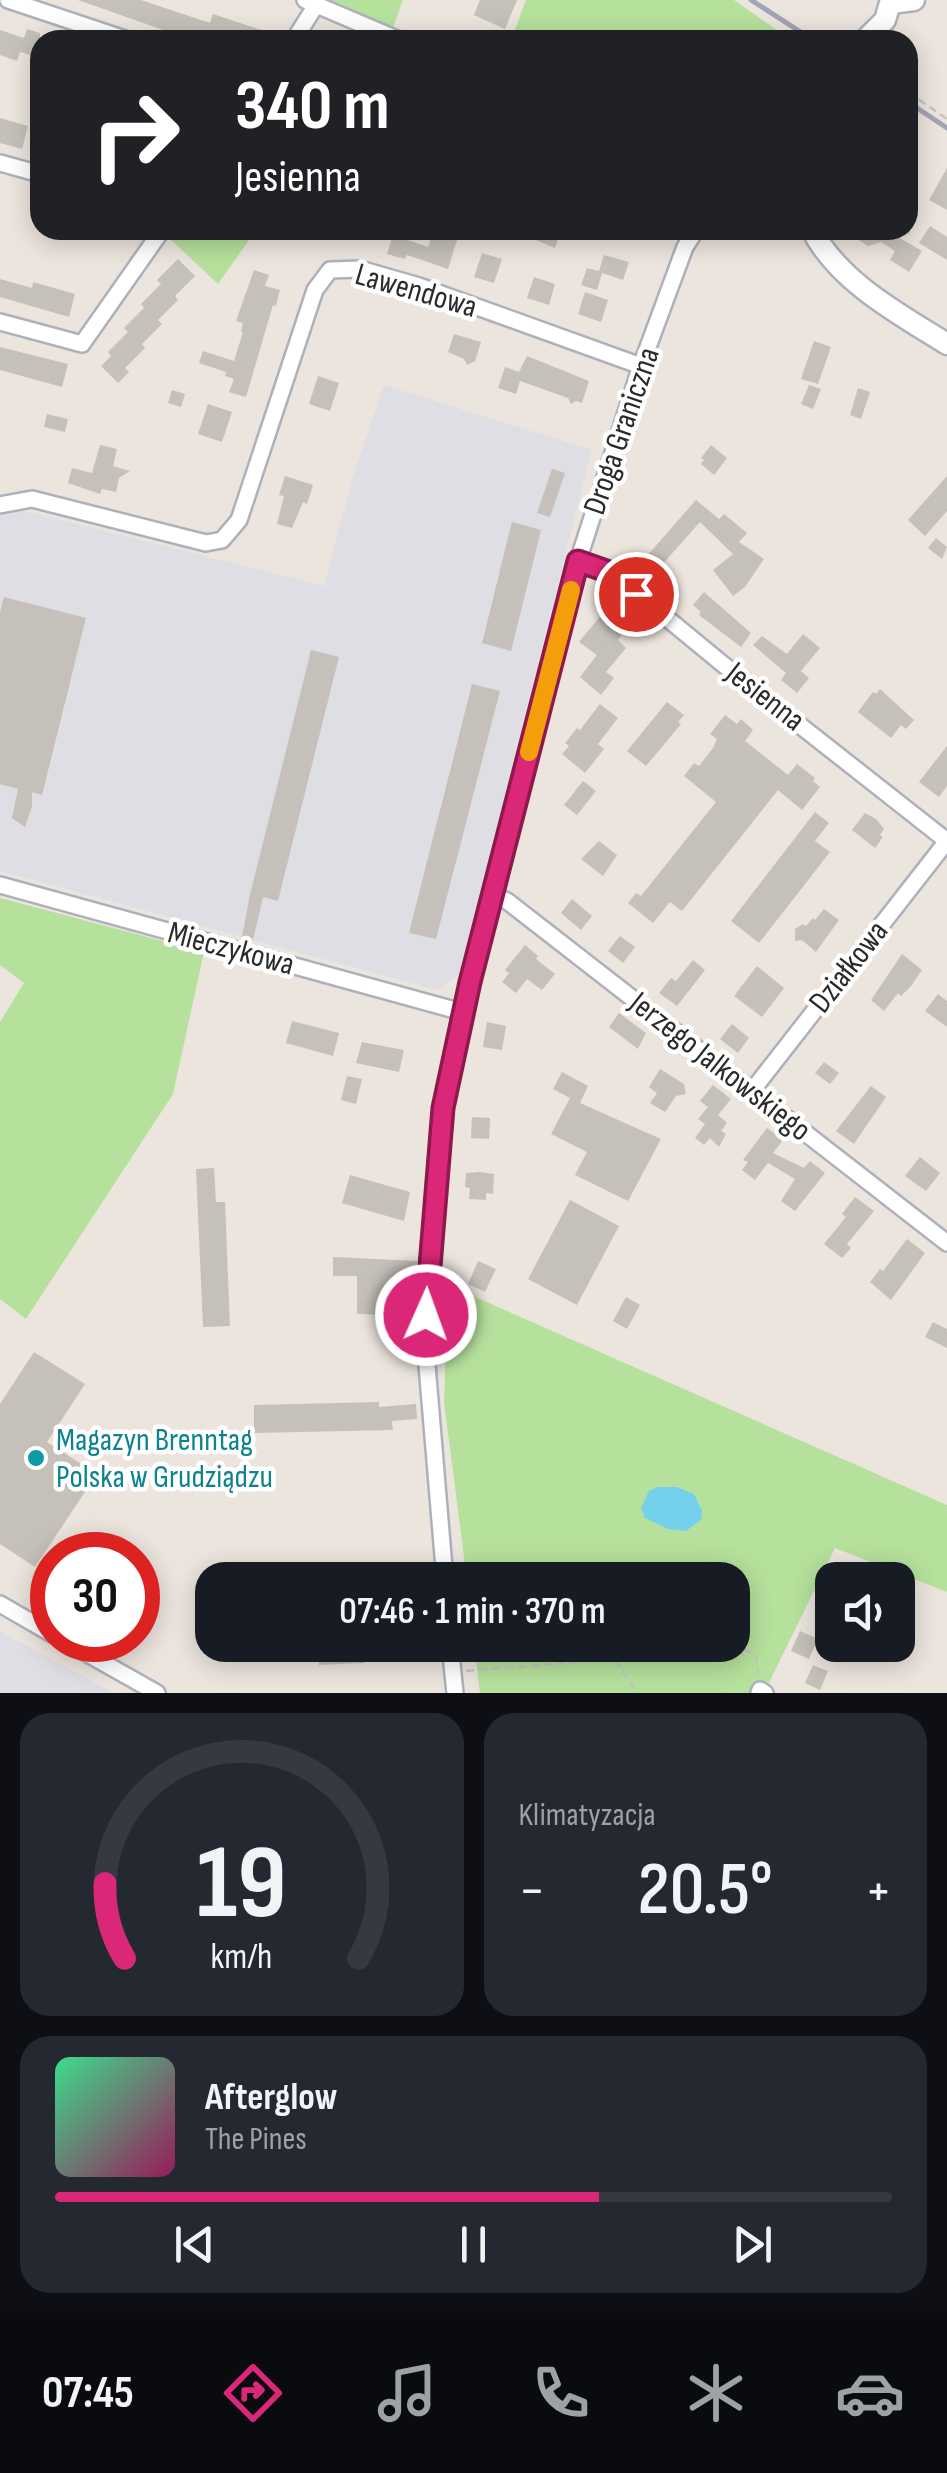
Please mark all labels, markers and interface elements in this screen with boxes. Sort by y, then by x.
text: 340 m [235,65,390,149]
icon: right [70,70,200,200]
text: Jesienna [235,150,361,205]
street label: Lawendowa [351,255,481,327]
street label: Droga Graniczna [575,342,669,520]
pin [594,552,679,637]
icon: arrive [609,567,664,622]
street label: Jesienna [717,653,812,740]
street label: Mieczykowa [164,913,298,985]
street label: Działkowa [801,913,897,1021]
street label: Jerzego Jalkowskiego [621,983,819,1150]
position arrow [374,1263,478,1367]
place label: Magazyn Brenntag Polska w Grudziądzu [56,1421,273,1497]
marker: Magazyn Brenntag Polska w Grudziądzu [25,1447,47,1469]
speed limit sign: 30 [30,1532,160,1662]
map controls [815,1562,915,1662]
button: sound [815,1562,915,1662]
text: 07:46 · 1 min · 370 m [339,1589,606,1634]
text: Klimatyzacja [519,1796,656,1835]
text: 19 [197,1822,287,1947]
text: 20.5° [638,1845,773,1936]
text: − [519,1858,545,1925]
text: + [865,1858,892,1925]
text: km/h [211,1936,273,1979]
text: Afterglow [205,2075,338,2120]
text: The Pines [205,2120,307,2159]
icon: previous [167,2217,222,2272]
icon: pause [446,2217,501,2272]
icon: next [725,2217,780,2272]
icon: directions [218,2358,288,2428]
icon: music [372,2358,442,2428]
icon: phone [526,2358,596,2428]
icon: climate [681,2358,751,2428]
icon: car [835,2358,905,2428]
text: 07:45 [42,2366,134,2421]

